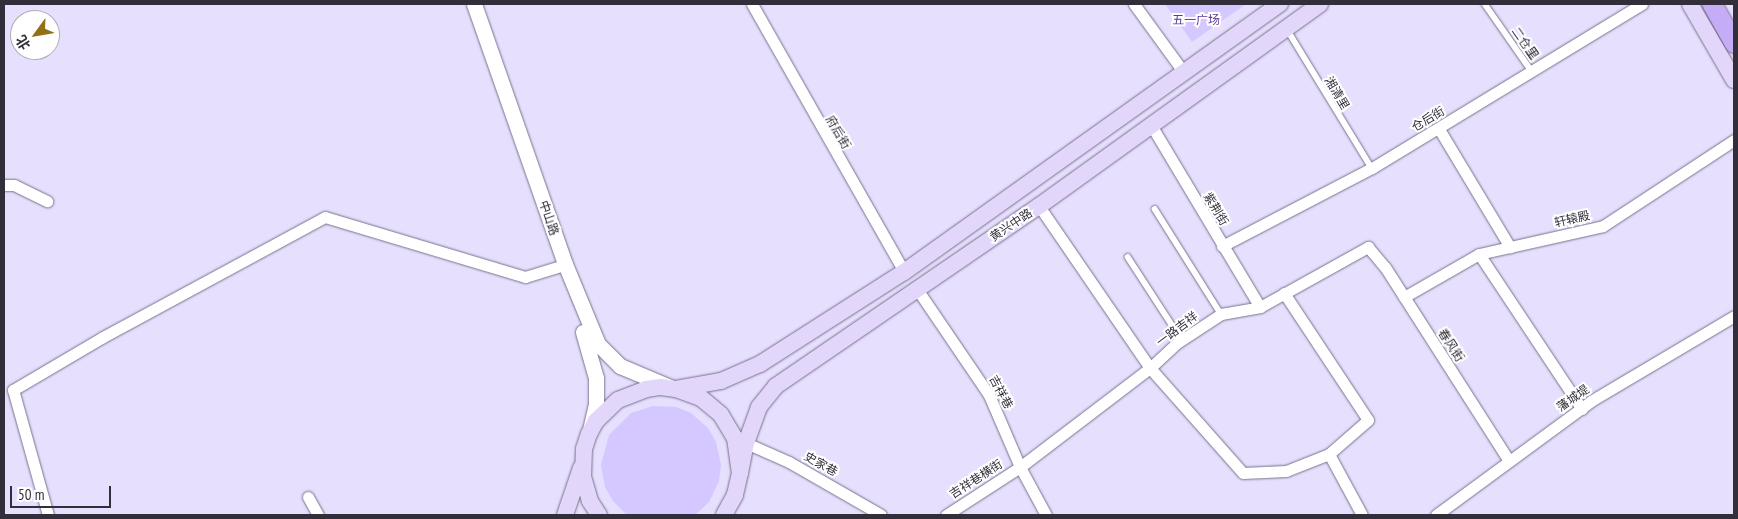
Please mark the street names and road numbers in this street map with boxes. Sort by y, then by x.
street label: 二仓里 [1509,24,1541,62]
street label: 湘清里 [1322,74,1352,112]
street label: 仓后街 [1409,104,1447,134]
street label: 府后街 [823,113,853,151]
street label: 紫荆街 [1201,190,1231,228]
street label: 中山路 [536,199,562,237]
street label: 黄兴中路 [987,206,1035,244]
street label: 轩辕殿 [1553,208,1591,230]
street label: 一路吉祥 [1153,309,1201,349]
street label: 春风街 [1435,326,1467,364]
street label: 吉祥巷 [986,373,1016,411]
street label: 藩城堤 [1554,382,1592,414]
street label: 史家巷 [802,449,840,479]
street label: 吉祥巷横街 [947,457,1005,501]

